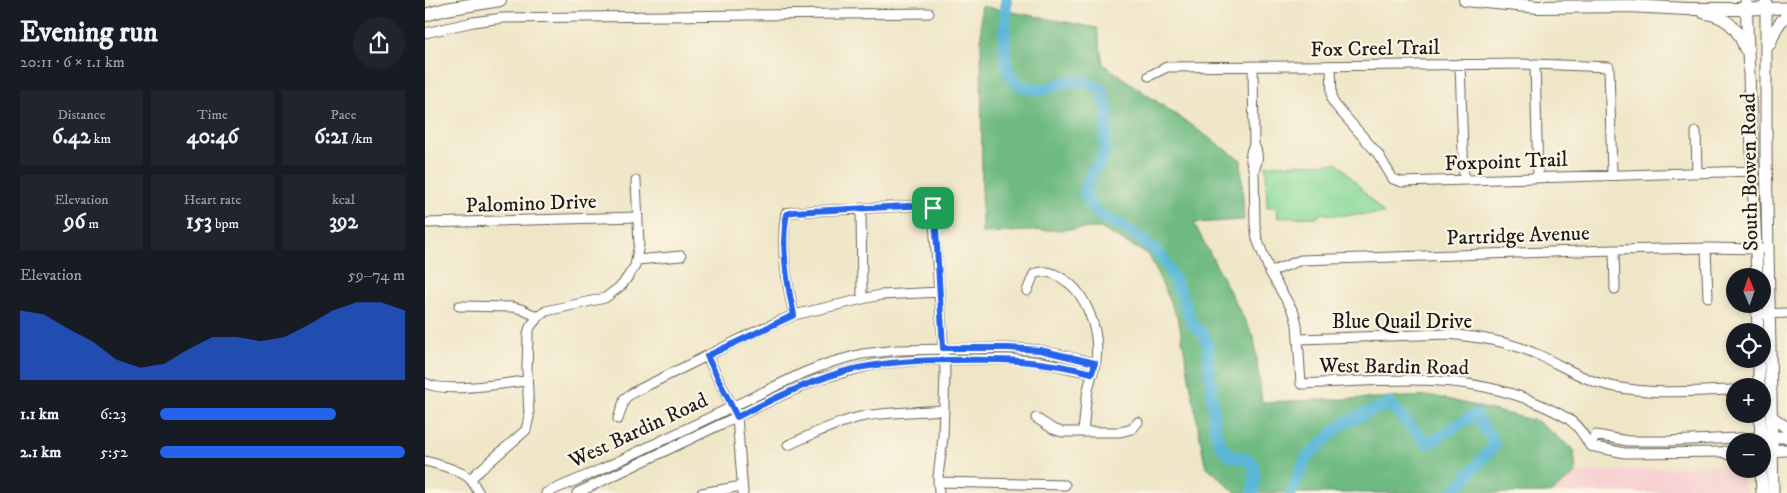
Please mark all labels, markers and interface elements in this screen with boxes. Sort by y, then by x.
text: Evening run [20,15,158,50]
button: share [353,17,405,69]
street label: Fox Creel Trail [1310,35,1441,63]
text: 20:11 · 6 × 1.1 km [20,52,125,72]
street label: South Bowen Road [1736,92,1764,251]
text: Distance [57,106,106,124]
text: Time [197,106,228,124]
text: Pace [331,106,356,124]
text: 6.42 [52,124,91,150]
text: 40:46 [187,124,238,150]
text: 6:21 [314,124,349,150]
text: km [91,130,111,148]
text: /km [349,130,373,148]
street label: Foxpoint Trail [1444,147,1569,177]
pin [912,187,954,229]
street label: Palomino Drive [465,189,597,219]
text: Elevation [54,191,109,209]
text: Heart rate [184,191,241,209]
text: kcal [332,191,355,209]
icon: arrive [919,194,947,222]
text: 96 [64,209,85,235]
text: 153 [186,209,212,235]
text: 392 [329,209,358,235]
text: m [85,215,99,233]
text: bpm [212,215,239,233]
street label: Partridge Avenue [1446,220,1590,251]
text: Elevation [20,265,82,285]
text: 59–74 m [348,265,405,285]
north arrow [1726,268,1771,312]
map controls [1726,268,1771,478]
street label: Blue Quail Drive [1332,309,1472,335]
button: locate [1726,323,1771,368]
street label: West Bardin Road [1318,353,1470,381]
button: + [1726,378,1771,423]
street label: West Bardin Road [564,387,712,475]
text: 1.1 km [20,404,59,424]
text: 6:23 [100,404,126,424]
button: − [1726,433,1771,478]
text: 2.1 km [20,442,61,462]
text: 5:52 [100,442,128,462]

